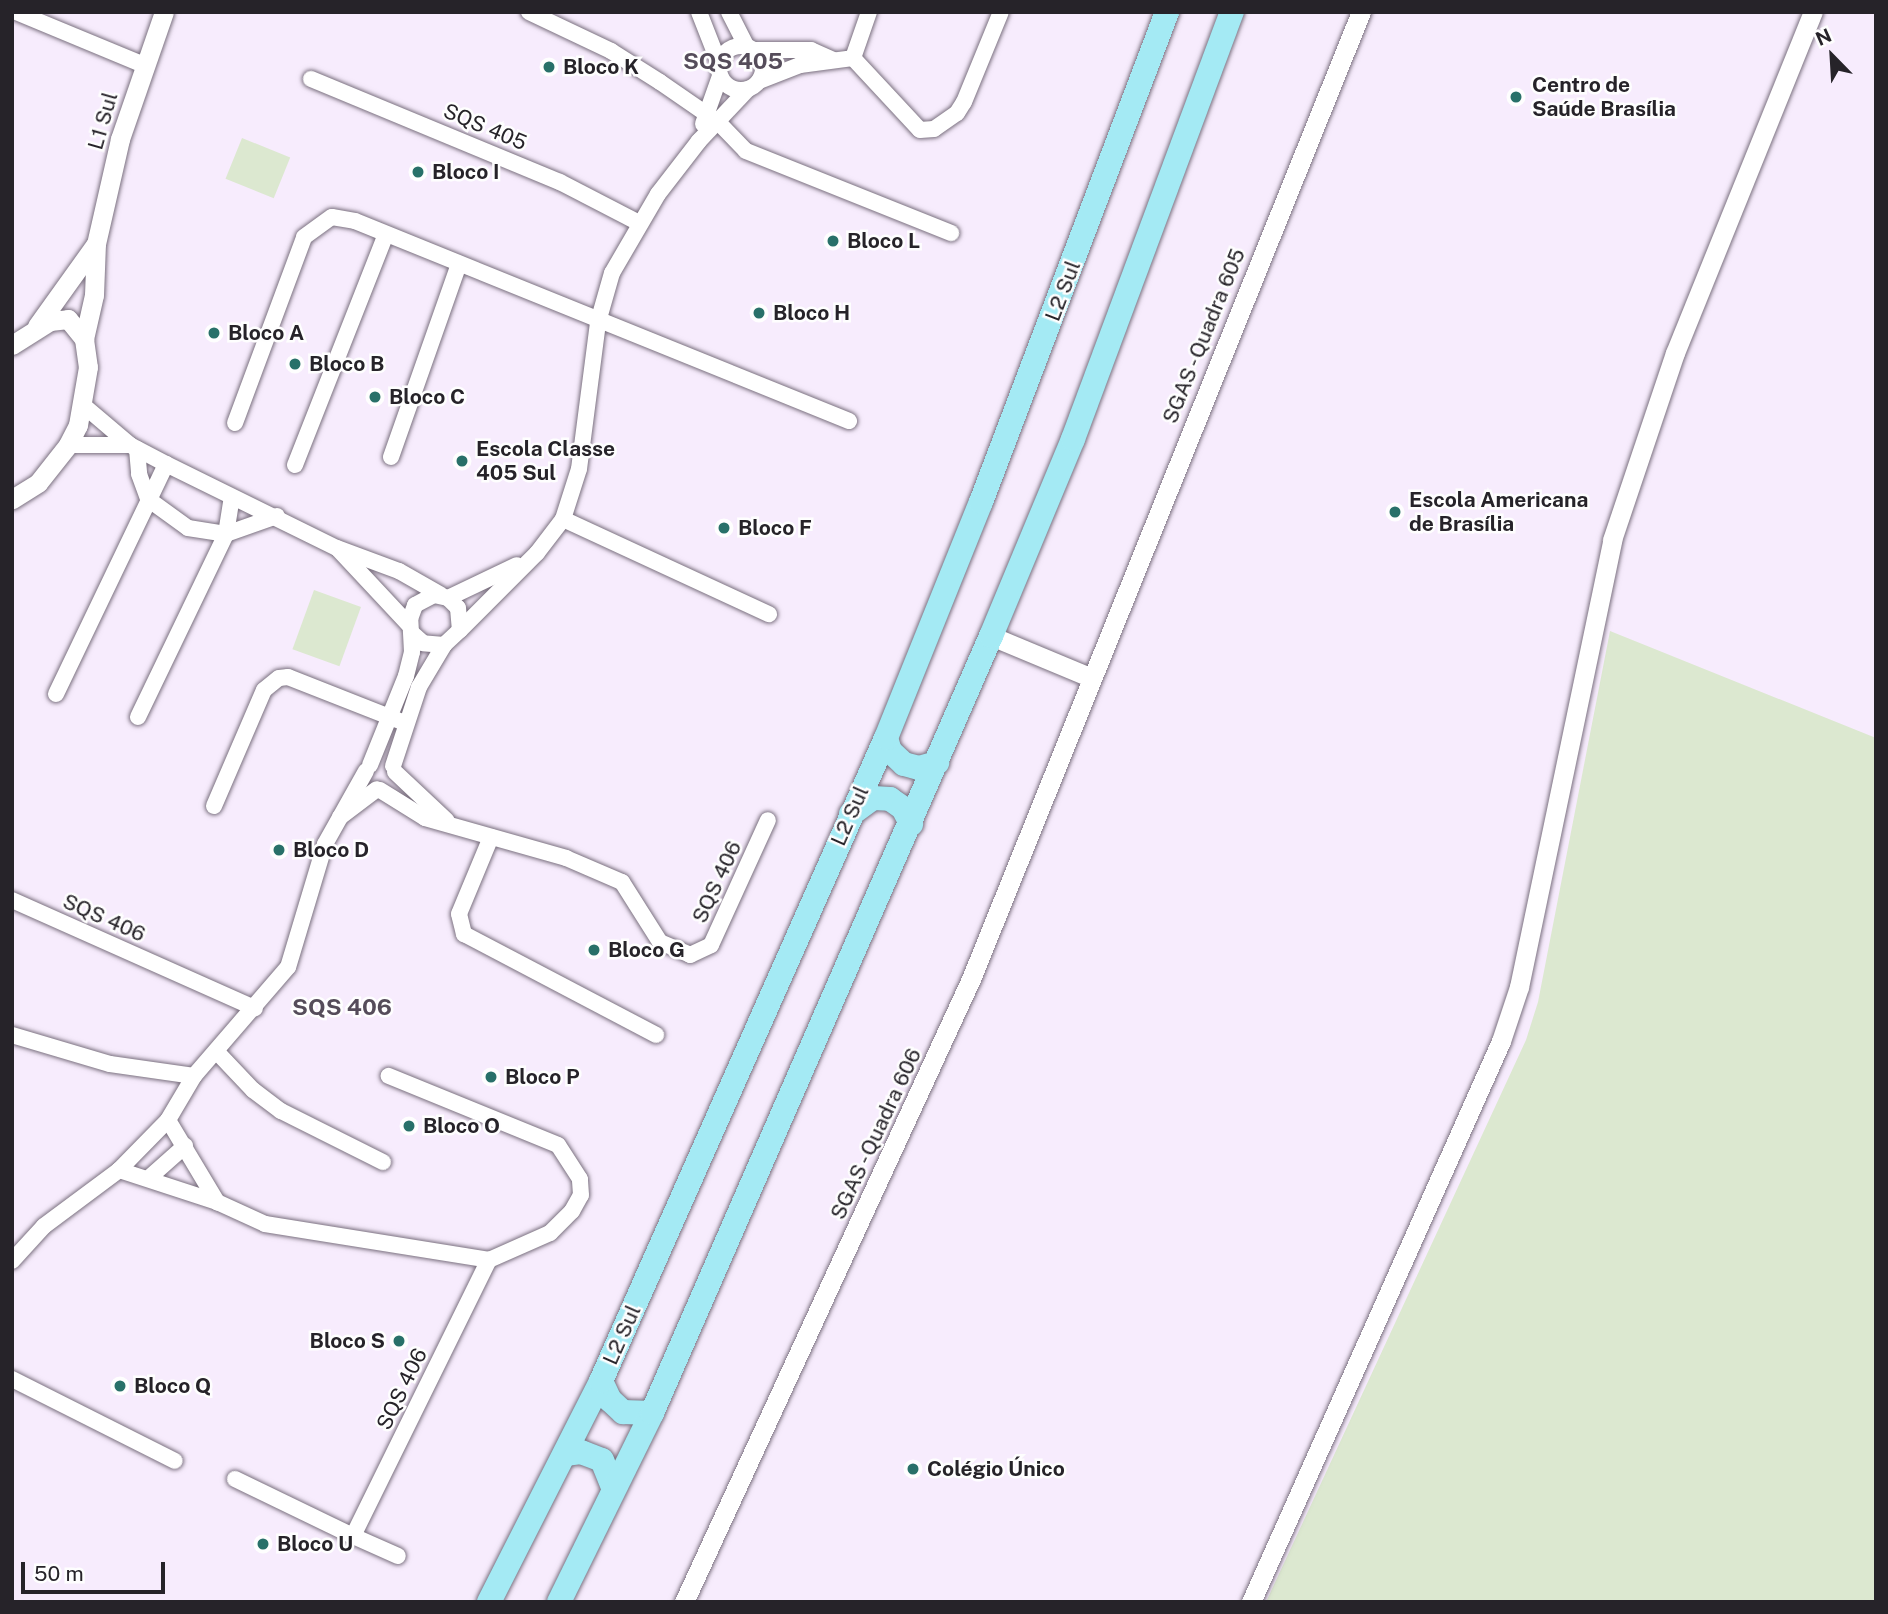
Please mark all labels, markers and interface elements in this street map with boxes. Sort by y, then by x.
north arrow [1797,21,1867,91]
text: N [1812,24,1835,50]
district label: SQS 405 [683,47,783,75]
place label: Bloco K [563,54,639,80]
marker: Bloco K [541,59,557,75]
place label: Centro de Saúde Brasília [1532,72,1676,122]
marker: Centro de Saúde Brasília [1506,87,1526,107]
street label: L1 Sul [83,89,123,153]
street label: SQS 405 [440,98,530,156]
place label: Bloco I [432,159,499,185]
marker: Bloco I [410,164,426,180]
place label: Bloco L [847,228,920,254]
marker: Bloco L [825,233,841,249]
street label: SGAS - Quadra 605 [1156,242,1252,430]
street label: L2 Sul [1040,257,1086,325]
place label: Bloco H [773,300,850,326]
marker: Bloco H [751,305,767,321]
place label: Bloco A [228,320,304,346]
marker: Bloco A [206,325,222,341]
place label: Bloco B [309,351,384,377]
marker: Bloco B [287,356,303,372]
place label: Bloco C [389,384,465,410]
marker: Bloco C [367,389,383,405]
place label: Escola Classe 405 Sul [476,436,615,486]
marker: Escola Classe 405 Sul [454,453,470,469]
place label: Escola Americana de Brasília [1409,487,1588,537]
marker: Escola Americana de Brasília [1387,504,1403,520]
place label: Bloco F [738,515,812,541]
marker: Bloco F [716,520,732,536]
street label: L2 Sul [826,782,874,850]
place label: Bloco D [293,837,369,863]
street label: SQS 406 [687,837,747,927]
marker: Bloco D [271,842,287,858]
street label: SQS 406 [59,889,149,947]
place label: Bloco G [608,937,685,963]
marker: Bloco G [586,942,602,958]
district label: SQS 406 [292,993,392,1021]
street label: SGAS - Quadra 606 [824,1042,928,1226]
place label: Bloco P [505,1064,580,1090]
marker: Bloco P [483,1069,499,1085]
place label: Bloco O [423,1113,500,1139]
marker: Bloco O [401,1118,417,1134]
street label: L2 Sul [598,1301,646,1369]
place label: Bloco S [309,1328,385,1354]
marker: Bloco S [391,1333,407,1349]
street label: SQS 406 [371,1344,433,1434]
place label: Bloco Q [134,1373,211,1399]
marker: Bloco Q [112,1378,128,1394]
place label: Colégio Único [927,1456,1065,1482]
marker: Colégio Único [905,1461,921,1477]
place label: Bloco U [277,1531,353,1557]
marker: Bloco U [255,1536,271,1552]
scale bar [24,1548,168,1592]
text: 50 m [34,1561,84,1586]

